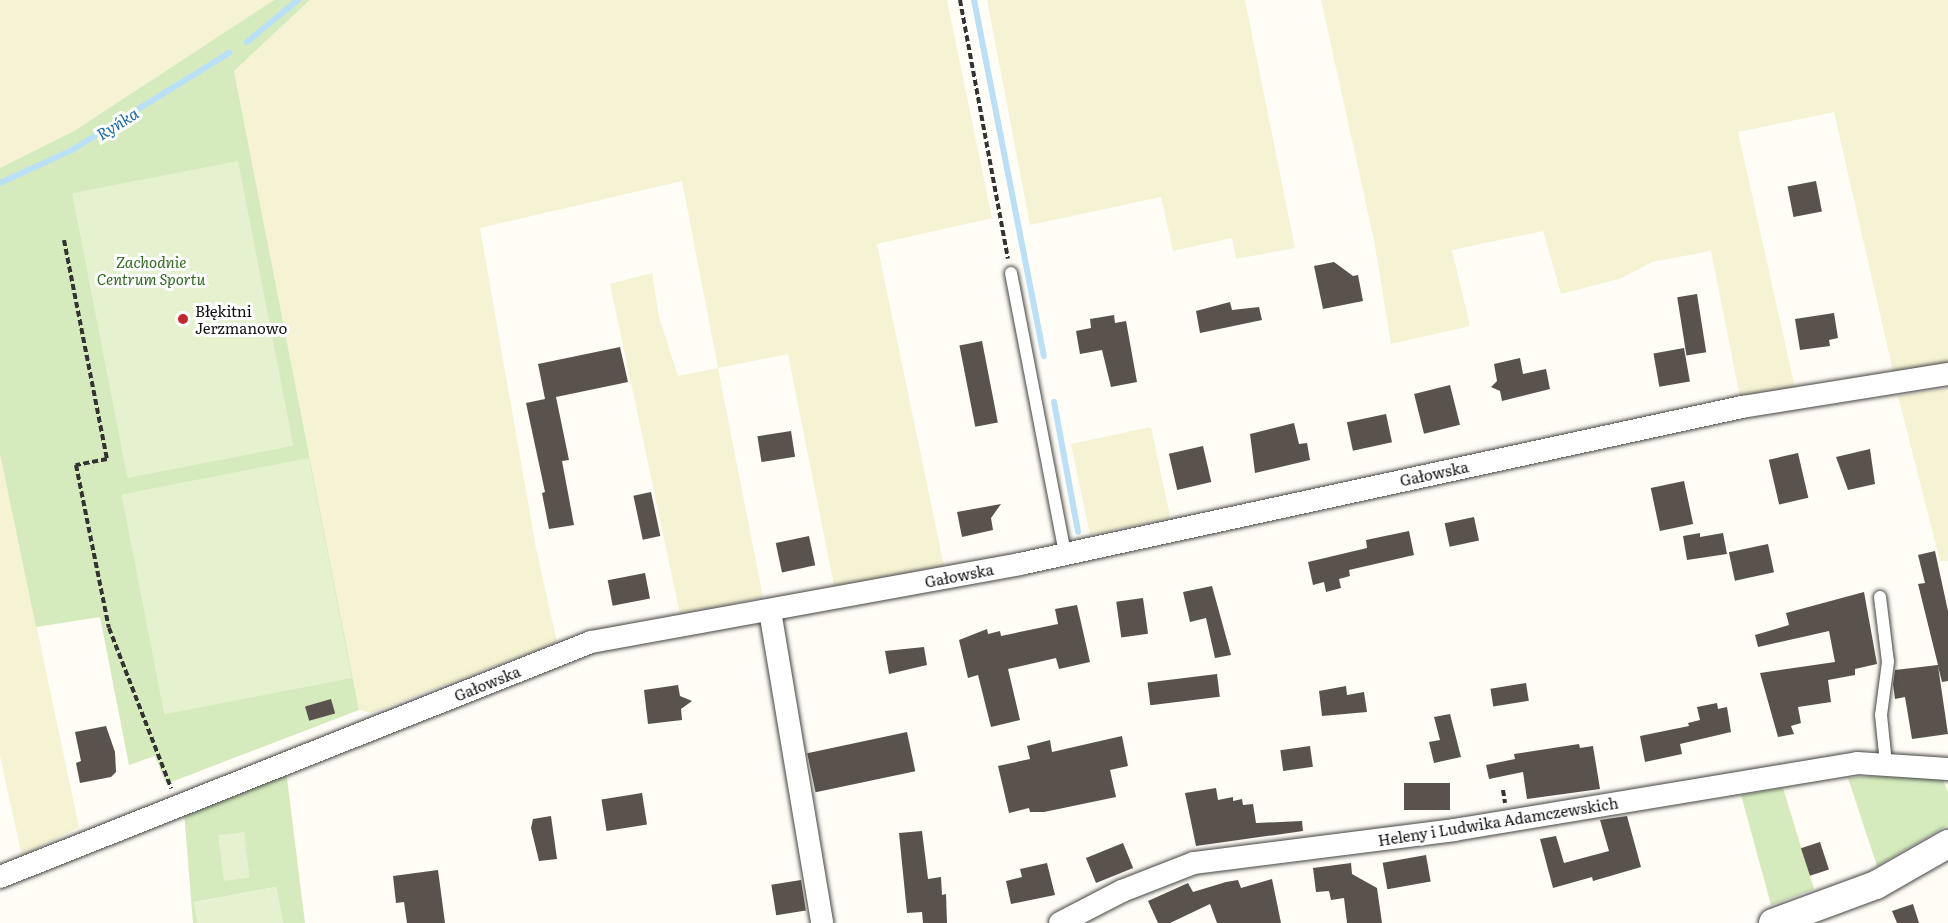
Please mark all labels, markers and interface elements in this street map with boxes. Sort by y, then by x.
water label: Ryńka [93,103,141,143]
park label: Zachodnie Centrum Sportu [97,252,205,287]
place label: Błękitni Jerzmanowo [195,301,287,336]
marker: Błękitni Jerzmanowo [176,312,190,326]
street label: Gałowska [1398,457,1470,489]
street label: Gałowska [923,560,995,590]
street label: Gałowska [451,662,523,704]
street label: Heleny i Ludwika Adamczewskich [1377,793,1619,849]

